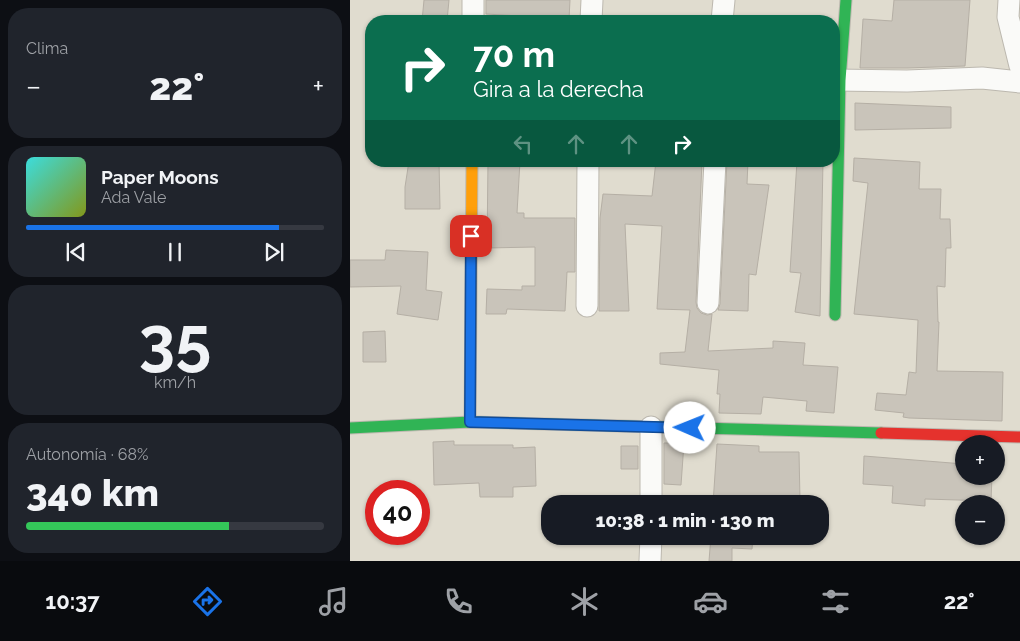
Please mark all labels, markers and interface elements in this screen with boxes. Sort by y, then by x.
text: 70 m [473,34,555,75]
icon: right [390,35,455,100]
text: Clima [26,39,68,58]
text: 22° [149,64,204,109]
text: − [26,70,41,103]
text: + [312,70,324,103]
text: Gira a la derecha [473,76,644,102]
icon: left [509,130,537,158]
icon: ahead [562,130,590,158]
icon: ahead [615,130,643,158]
icon: right [668,130,696,158]
text: Paper Moons [101,166,219,188]
text: Ada Vale [101,188,166,207]
pin [450,215,492,257]
icon: arrive [457,222,485,250]
icon: previous [62,238,90,266]
icon: pause [161,238,189,266]
icon: next [260,238,288,266]
text: 35 [139,302,211,378]
text: km/h [154,373,196,392]
position arrow [663,401,715,453]
map controls [955,435,1005,545]
button: + [955,435,1005,485]
text: Autonomía · 68% [26,445,148,464]
text: 340 km [26,470,159,515]
speed limit sign: 40 [365,480,430,545]
button: − [955,495,1005,545]
text: 10:38 · 1 min · 130 m [595,509,775,531]
icon: directions [190,584,225,619]
icon: music [316,584,351,619]
icon: phone [441,584,476,619]
icon: climate [567,584,602,619]
icon: car [693,584,728,619]
icon: filters [818,584,853,619]
text: 10:37 [45,588,100,614]
text: 22° [944,588,975,614]

